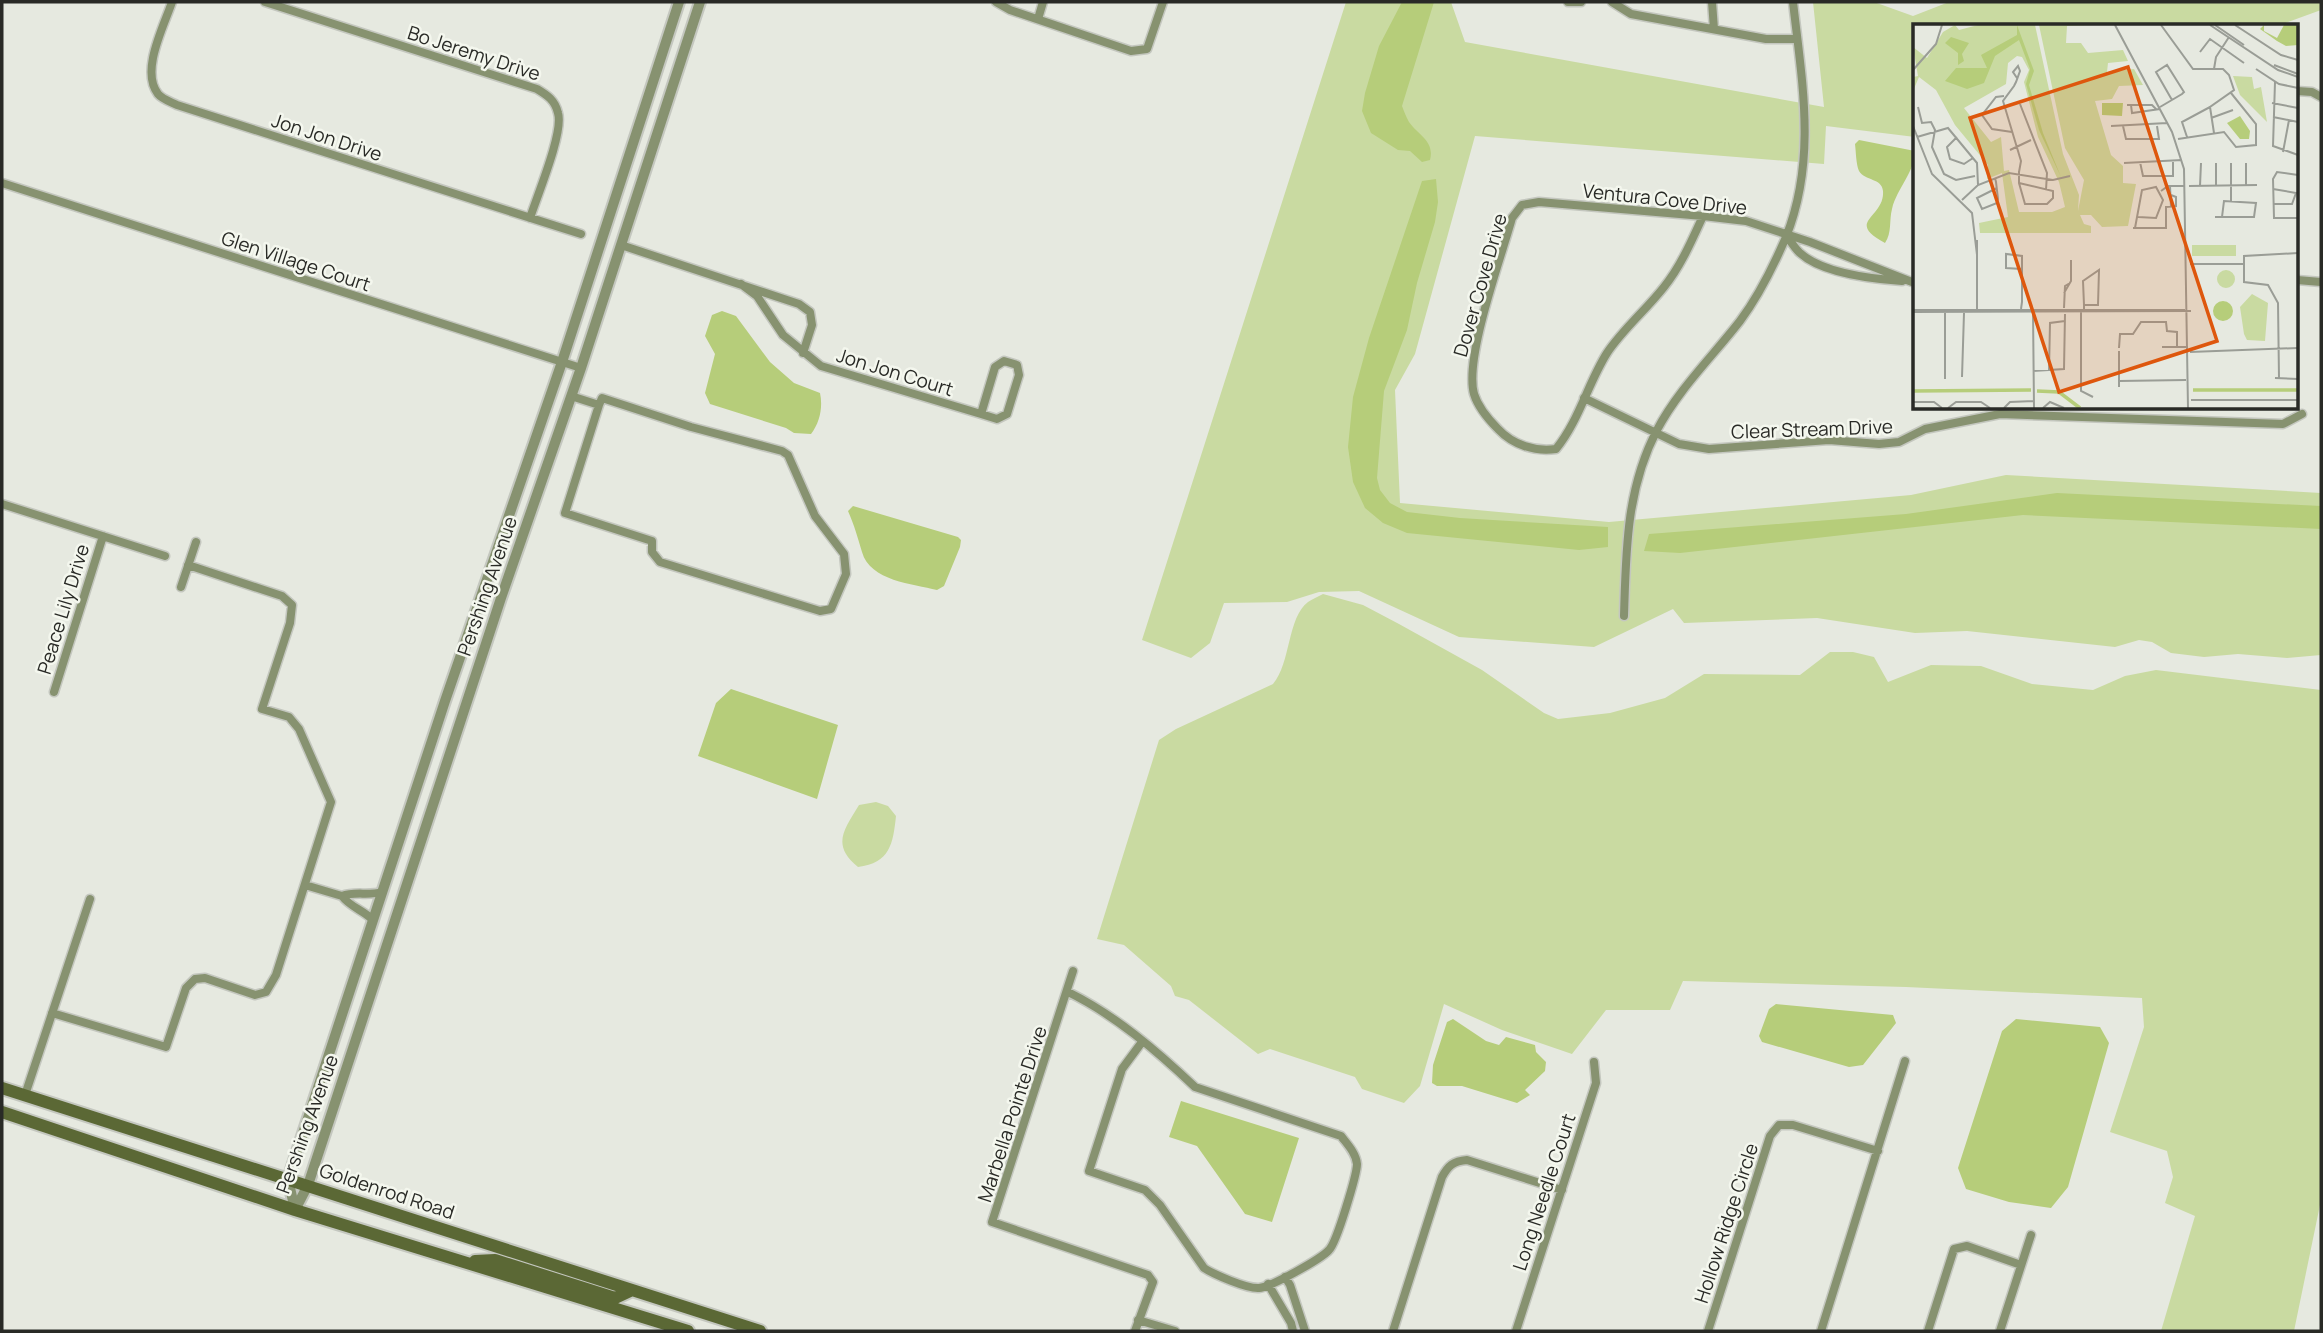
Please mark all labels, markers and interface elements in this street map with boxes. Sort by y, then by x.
street label: Bo Jeremy Drive [404,19,544,87]
inset map [1913,24,2298,410]
street label: Jon Jon Drive [268,107,386,167]
street label: Ventura Cove Drive [1581,177,1749,221]
street label: Dover Cove Drive [1447,210,1513,360]
street label: Glen Village Court [218,225,374,297]
street label: Jon Jon Court [833,342,957,402]
street label: Clear Stream Drive [1731,413,1893,445]
street label: Pershing Avenue [451,513,523,659]
street label: Peace Lily Drive [31,541,95,677]
street label: Marbella Pointe Drive [971,1023,1053,1205]
street label: Pershing Avenue [270,1051,344,1197]
street label: Long Needle Court [1506,1110,1582,1274]
street label: Hollow Ridge Circle [1688,1140,1764,1306]
street label: Goldenrod Road [316,1157,458,1225]

